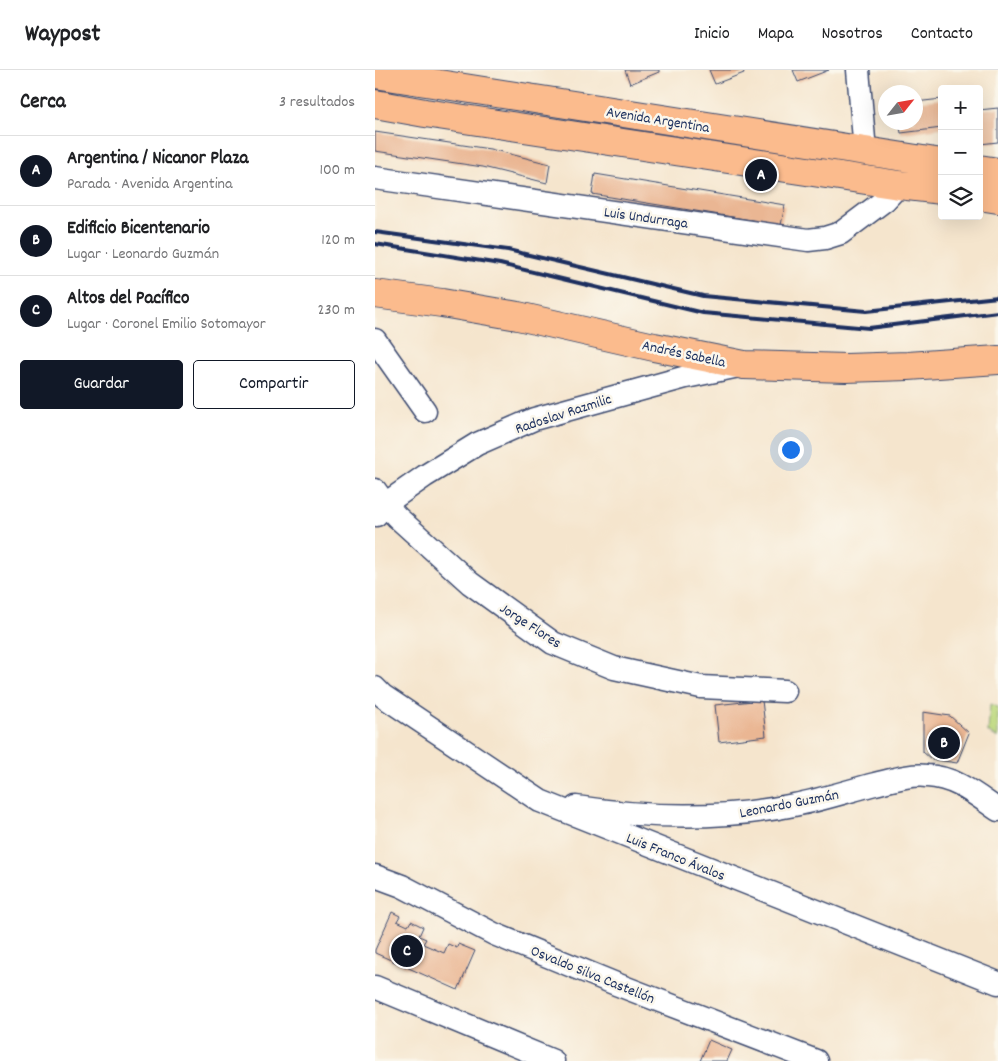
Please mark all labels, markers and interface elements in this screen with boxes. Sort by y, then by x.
text: Waypost [25,18,100,52]
text: Inicio [694,22,730,47]
text: Mapa [758,22,793,47]
text: Nosotros [821,22,883,47]
text: Contacto [911,22,973,47]
north arrow [878,85,923,130]
map controls [938,85,983,220]
button: + [938,85,983,130]
text: Cerca [20,88,66,118]
text: 3 resultados [279,91,355,114]
street label: Avenida Argentina [604,102,712,140]
button: − [938,130,983,175]
text: Argentina / Nicanor Plaza [67,146,248,173]
pin: A [745,156,777,194]
text: A [32,159,40,182]
text: 100 m [319,159,355,182]
text: Parada · Avenida Argentina [67,173,233,196]
button: layers [938,175,983,220]
street label: Luis Undurraga [602,202,690,236]
text: Edificio Bicentenario [67,216,210,243]
text: B [32,229,40,252]
text: 120 m [321,229,355,252]
text: Lugar · Leonardo Guzmán [67,243,219,266]
text: Altos del Pacífico [67,286,189,313]
text: C [32,299,40,322]
text: 230 m [318,299,355,322]
text: Lugar · Coronel Emilio Sotomayor [67,313,266,336]
street label: Andrés Sabella [640,335,728,375]
button: Guardar [20,360,183,409]
button: Compartir [193,360,355,409]
street label: Radoslav Razmilic [513,389,615,441]
your location [778,437,804,463]
street label: Jorge Flores [495,598,565,655]
pin: B [928,724,960,762]
street label: Leonardo Guzmán [738,785,841,825]
street label: Luis Franco Ávalos [622,828,728,888]
pin: C [391,932,423,970]
street label: Osvaldo Silva Castellón [527,941,658,1011]

